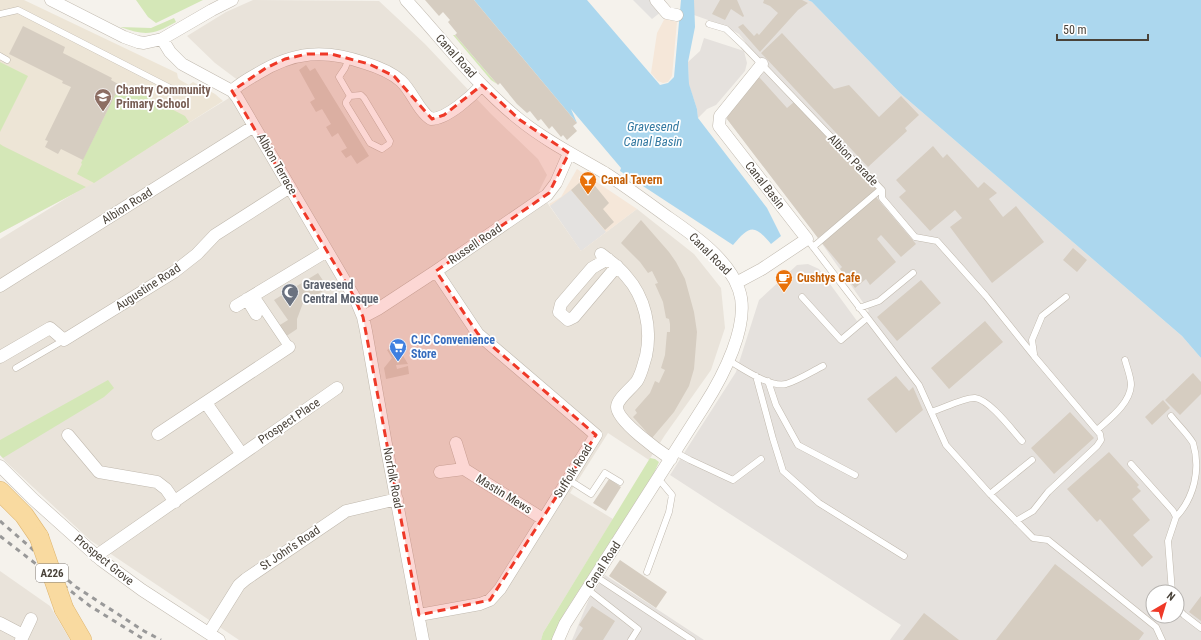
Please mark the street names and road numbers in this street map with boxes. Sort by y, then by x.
street label: Canal Road [433,31,479,81]
street label: Albion Terrace [254,131,300,197]
street label: Albion Parade [825,131,881,189]
street label: Canal Basin [742,159,788,212]
street label: Albion Road [99,185,155,227]
street label: Russell Road [446,221,504,267]
street label: Canal Road [686,230,734,278]
street label: Augustine Road [113,261,183,313]
street label: Prospect Place [255,395,323,447]
street label: Suffolk Road [551,442,595,500]
street label: Norfolk Road [380,446,406,510]
street label: Mastin Mews [474,471,534,517]
street label: St John's Road [257,523,323,573]
street label: Prospect Grove [71,532,137,588]
street label: Canal Road [583,539,624,591]
road number: A226 [36,564,68,582]

